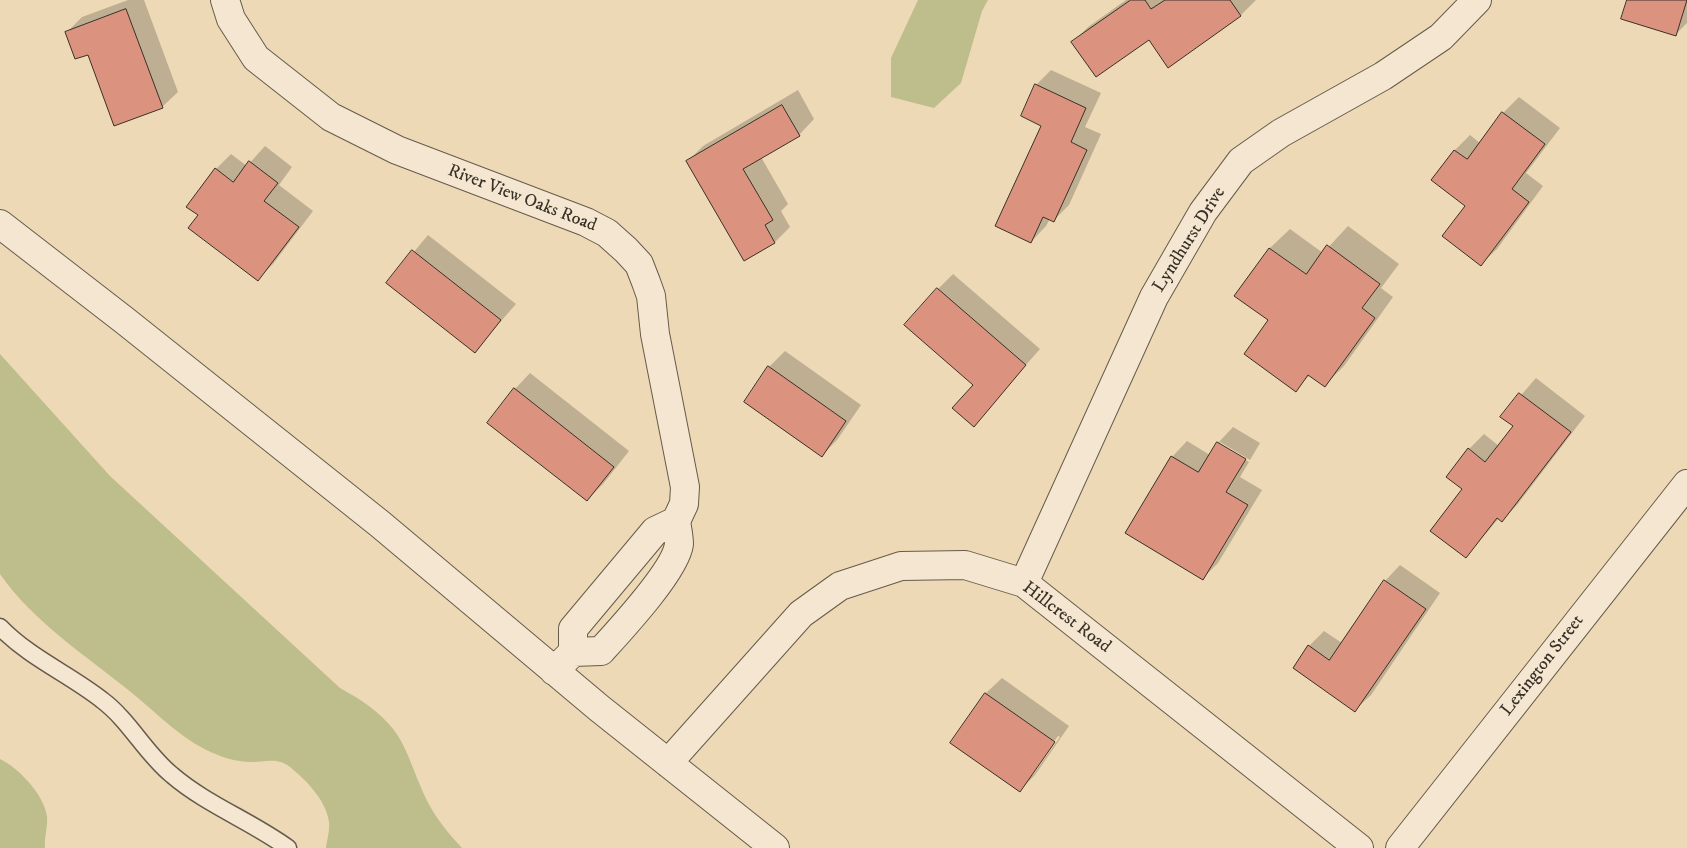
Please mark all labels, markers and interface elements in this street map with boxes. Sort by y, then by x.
street label: River View Oaks Road [445,161,599,237]
street label: Lyndhurst Drive [1149,183,1231,297]
street label: Hillcrest Road [1017,578,1115,658]
street label: Lexington Street [1497,611,1589,721]

